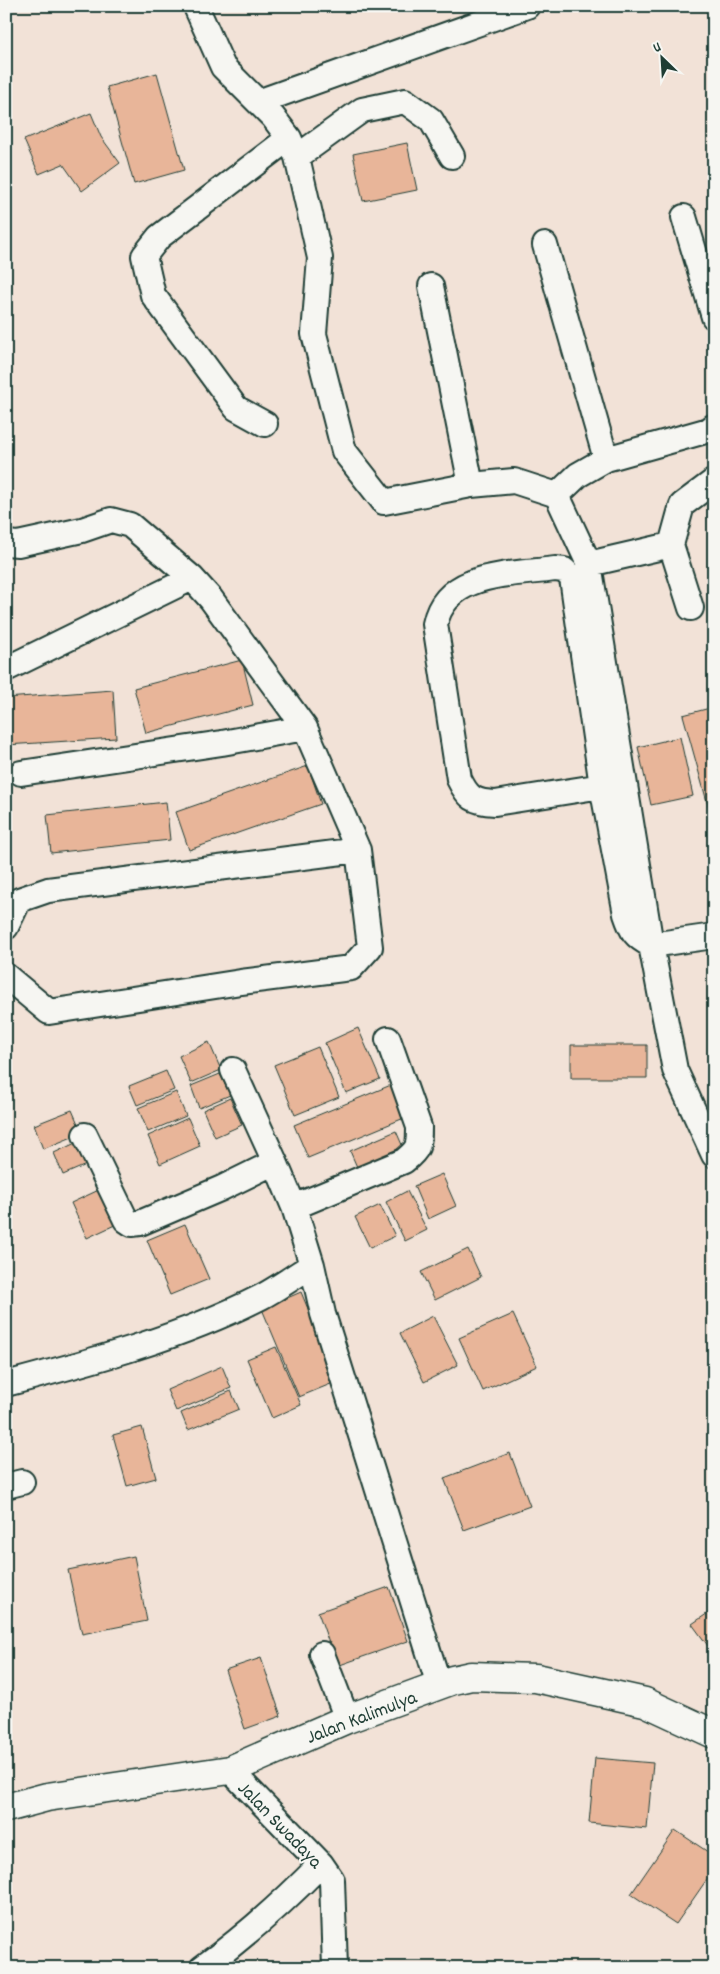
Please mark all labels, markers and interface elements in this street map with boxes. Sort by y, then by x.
north arrow [638,32,688,82]
text: U [650,37,665,59]
street label: Jalan Kalimulya [303,1685,422,1753]
street label: Jalan Swadaya [230,1776,328,1877]

